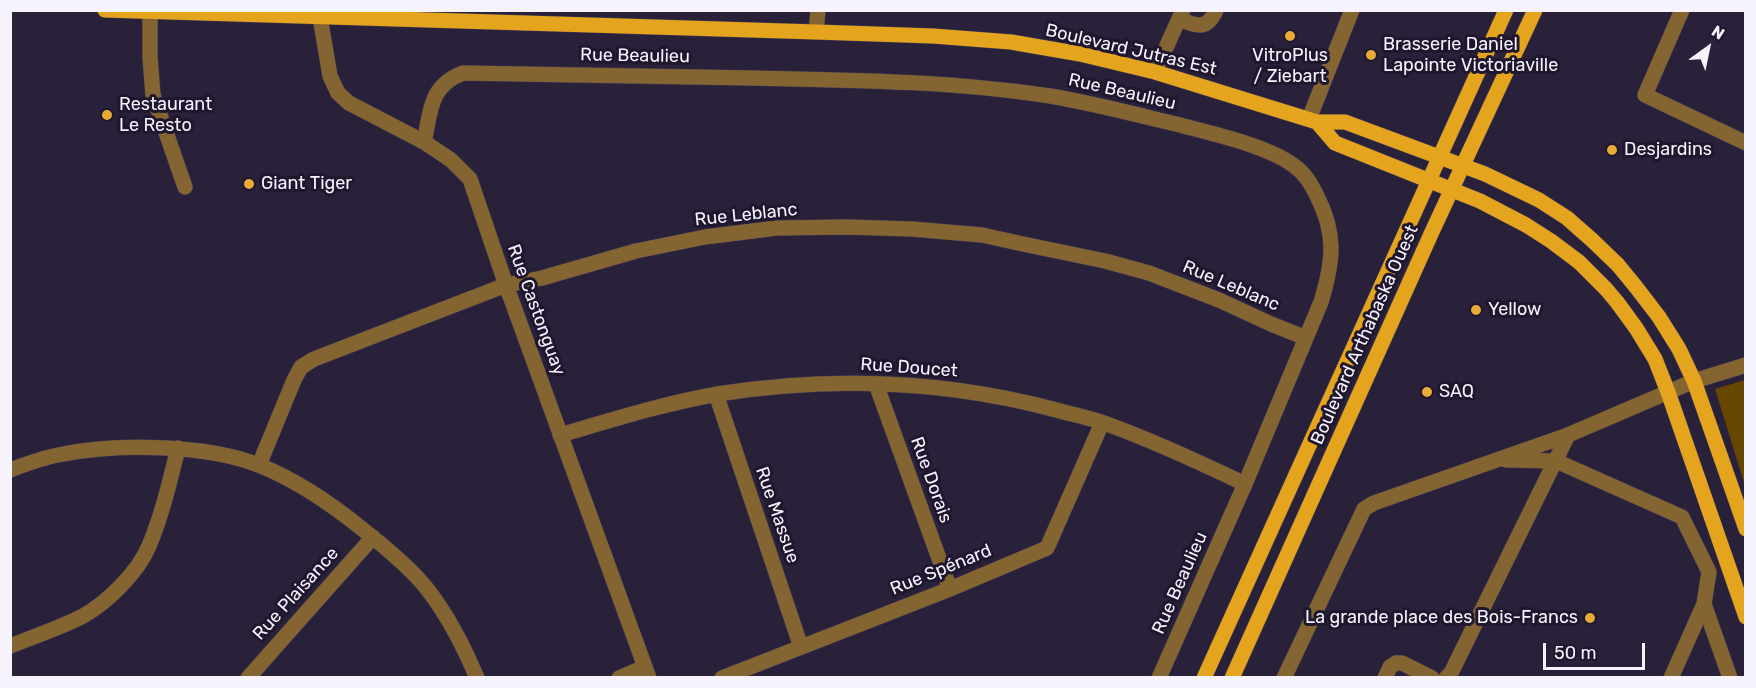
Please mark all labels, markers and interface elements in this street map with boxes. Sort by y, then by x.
north arrow [1678,18,1738,78]
street label: Boulevard Jutras Est [1043,20,1219,80]
text: N [1708,21,1728,44]
marker: VitroPlus / Ziebart [1283,29,1297,43]
place label: Brasserie Daniel Lapointe Victoriaville [1383,34,1558,76]
street label: Rue Beaulieu [580,44,690,68]
place label: VitroPlus / Ziebart [1252,45,1328,88]
marker: Brasserie Daniel Lapointe Victoriaville [1364,48,1378,62]
street label: Rue Beaulieu [1066,69,1178,115]
place label: Restaurant Le Resto [119,94,212,136]
marker: Restaurant Le Resto [100,108,114,122]
place label: Desjardins [1624,139,1712,161]
marker: Desjardins [1605,143,1619,157]
place label: Giant Tiger [261,173,352,195]
marker: Giant Tiger [242,177,256,191]
street label: Rue Leblanc [694,199,798,231]
street label: Boulevard Arthabaska Ouest [1307,222,1423,448]
street label: Rue Castonguay [502,242,570,378]
street label: Rue Leblanc [1179,256,1283,316]
place label: Yellow [1488,299,1541,321]
marker: Yellow [1469,303,1483,317]
street label: Rue Doucet [860,354,958,382]
place label: SAQ [1439,381,1474,403]
marker: SAQ [1420,385,1434,399]
street label: Rue Dorais [905,434,957,526]
street label: Rue Massue [750,464,804,566]
street label: Rue Beaulieu [1148,529,1212,637]
street label: Rue Spénard [887,540,995,600]
street label: Rue Plaisance [249,543,343,645]
place label: La grande place des Bois-Francs [1305,607,1578,629]
marker: La grande place des Bois-Francs [1583,611,1597,625]
scale bar [1546,631,1648,669]
text: 50 m [1554,642,1597,664]

